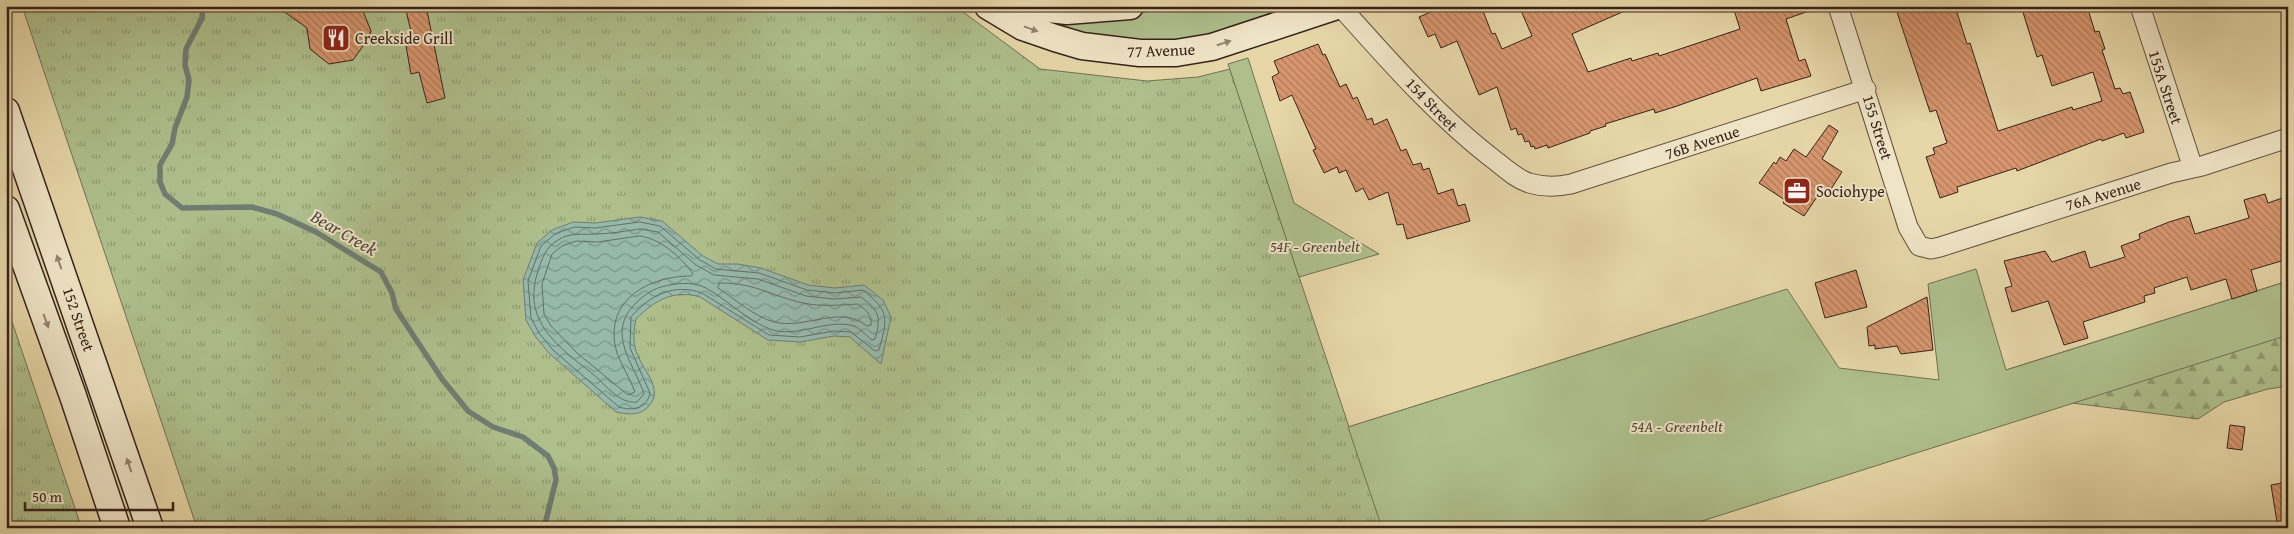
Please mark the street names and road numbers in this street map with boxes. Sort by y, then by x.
street label: 77 Avenue [1127,37,1195,63]
street label: 155A Street [2143,47,2189,128]
street label: 154 Street [1400,72,1464,137]
street label: 155 Street [1857,91,1899,163]
street label: 76B Avenue [1662,119,1742,165]
street label: 76A Avenue [2062,171,2144,217]
street label: 152 Street [57,283,101,355]

